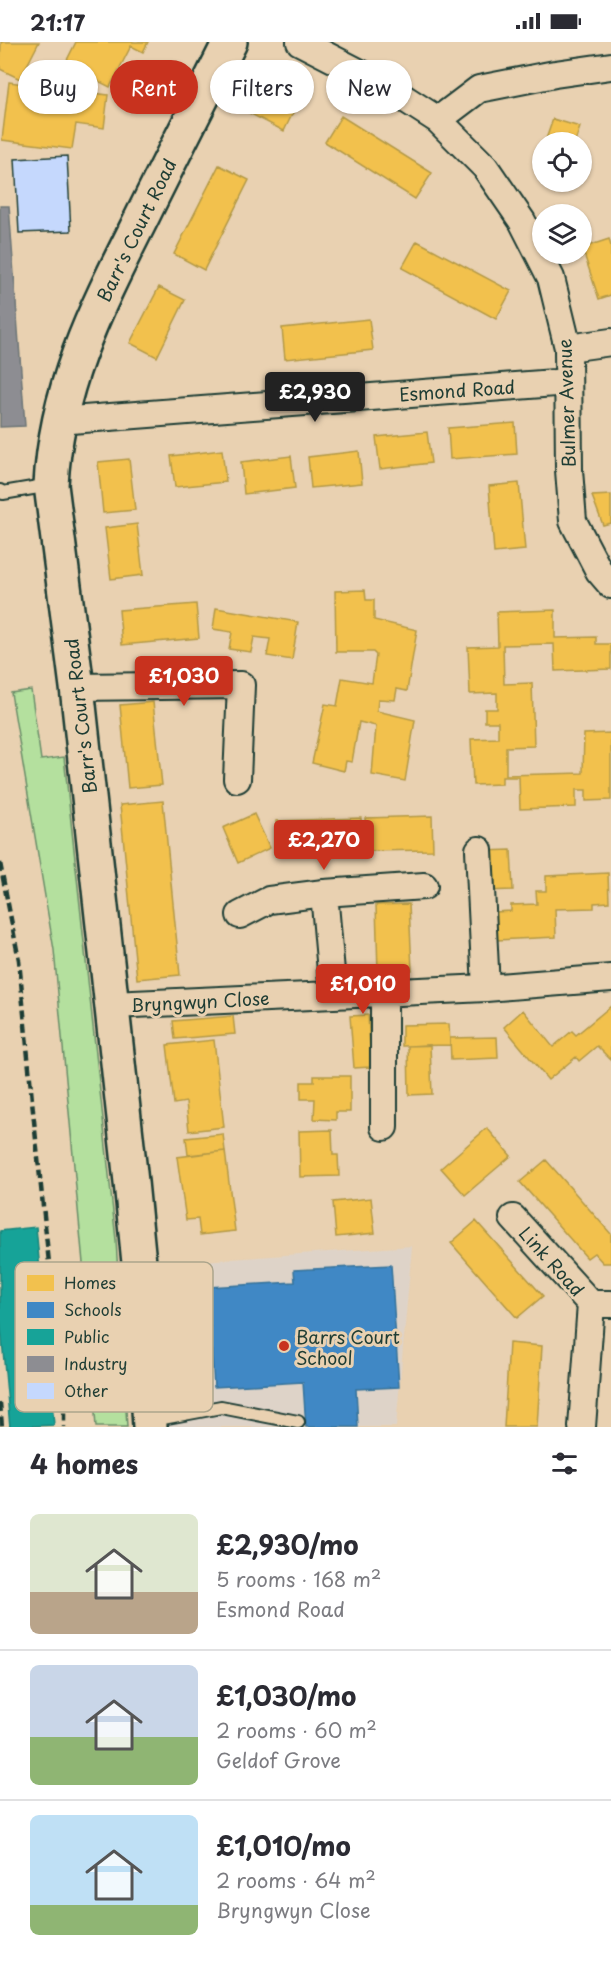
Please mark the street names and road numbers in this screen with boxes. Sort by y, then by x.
street label: Barr's Court Road [90,154,182,306]
street label: Bulmer Avenue [550,338,582,468]
street label: Esmond Road [398,372,516,408]
street label: Barr's Court Road [57,637,103,795]
street label: Bryngwyn Close [130,984,270,1018]
street label: Link Road [513,1220,591,1302]

